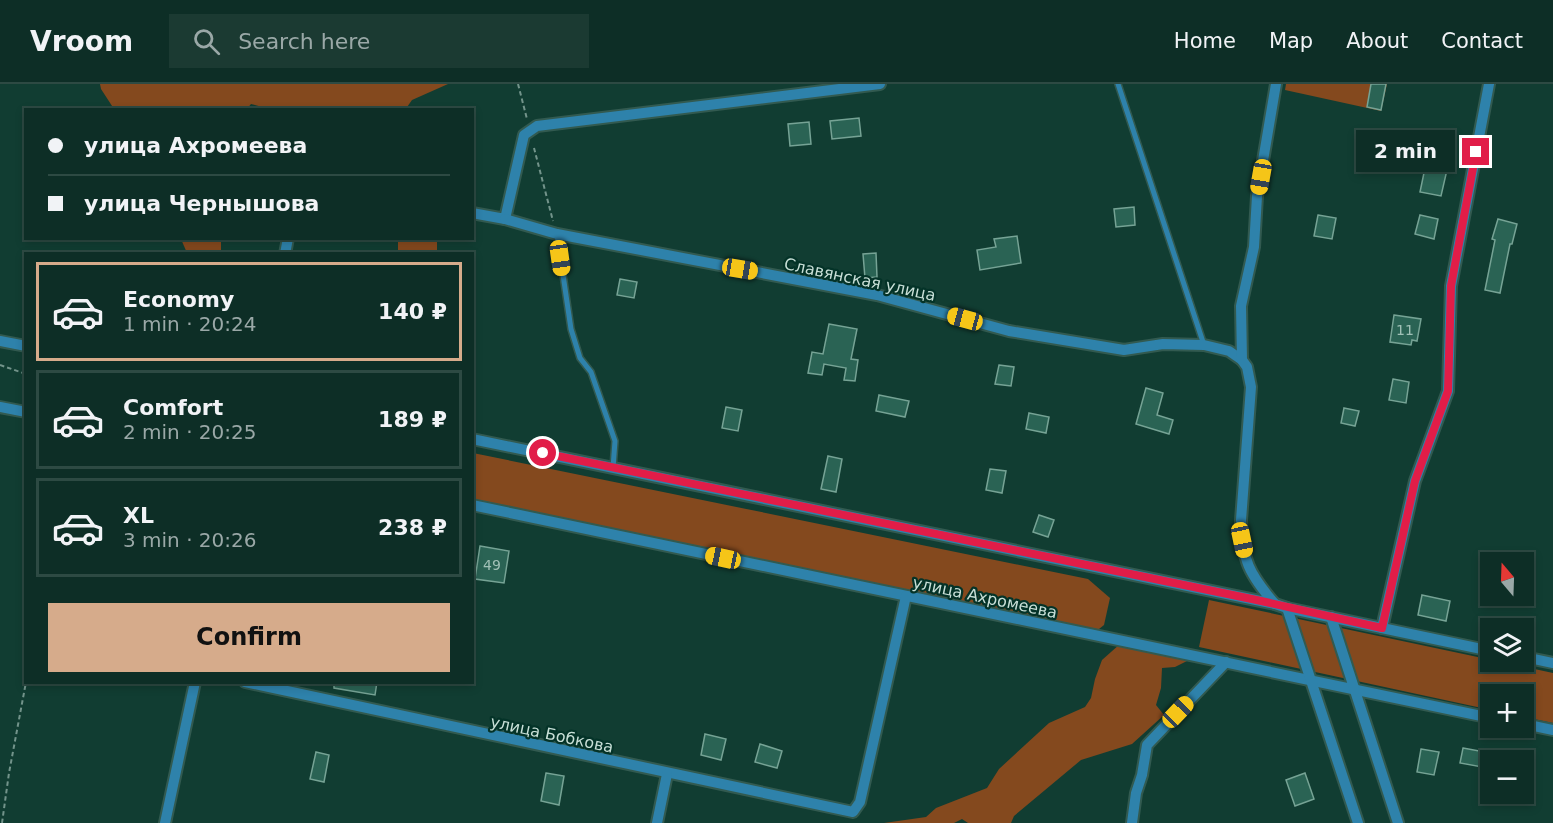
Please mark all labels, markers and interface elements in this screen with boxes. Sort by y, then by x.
search box [169,14,589,68]
text: Vroom [30,25,133,58]
icon: search [190,25,223,58]
text: Search here [238,29,370,54]
text: Home [1174,29,1236,53]
text: Map [1269,29,1313,53]
text: About [1346,29,1408,53]
text: Contact [1441,29,1523,53]
callout: 2 min [1356,131,1455,173]
text: улица Ахромеева [84,133,307,158]
route end [1462,138,1489,165]
text: 2 min [1374,139,1437,163]
car [1249,158,1273,196]
text: улица Чернышова [84,191,319,216]
car [549,239,571,277]
street label: Славянская улица [782,254,937,305]
car [721,257,759,281]
icon: car [51,285,105,339]
text: Economy [123,287,234,312]
text: 140 ₽ [378,299,447,324]
car [945,306,985,332]
text: 1 min · 20:24 [123,312,257,336]
house number: 11 [1396,322,1414,338]
icon: car [51,393,105,447]
text: Comfort [123,395,223,420]
text: 189 ₽ [378,407,447,432]
text: 2 min · 20:25 [123,420,257,444]
route start [529,439,556,466]
icon: car [51,501,105,555]
text: XL [123,503,154,528]
text: 238 ₽ [378,515,447,540]
car [1229,521,1255,559]
text: 3 min · 20:26 [123,528,257,552]
car [704,545,742,571]
north arrow [1480,552,1534,606]
map controls [1480,552,1534,804]
house number: 49 [483,557,501,573]
street label: улица Ахромеева [911,573,1059,622]
button: Confirm [48,603,450,672]
button: layers [1480,618,1534,672]
button: + [1480,684,1534,738]
car [1159,693,1197,731]
street label: улица Бобкова [489,712,615,757]
button: − [1480,750,1534,804]

